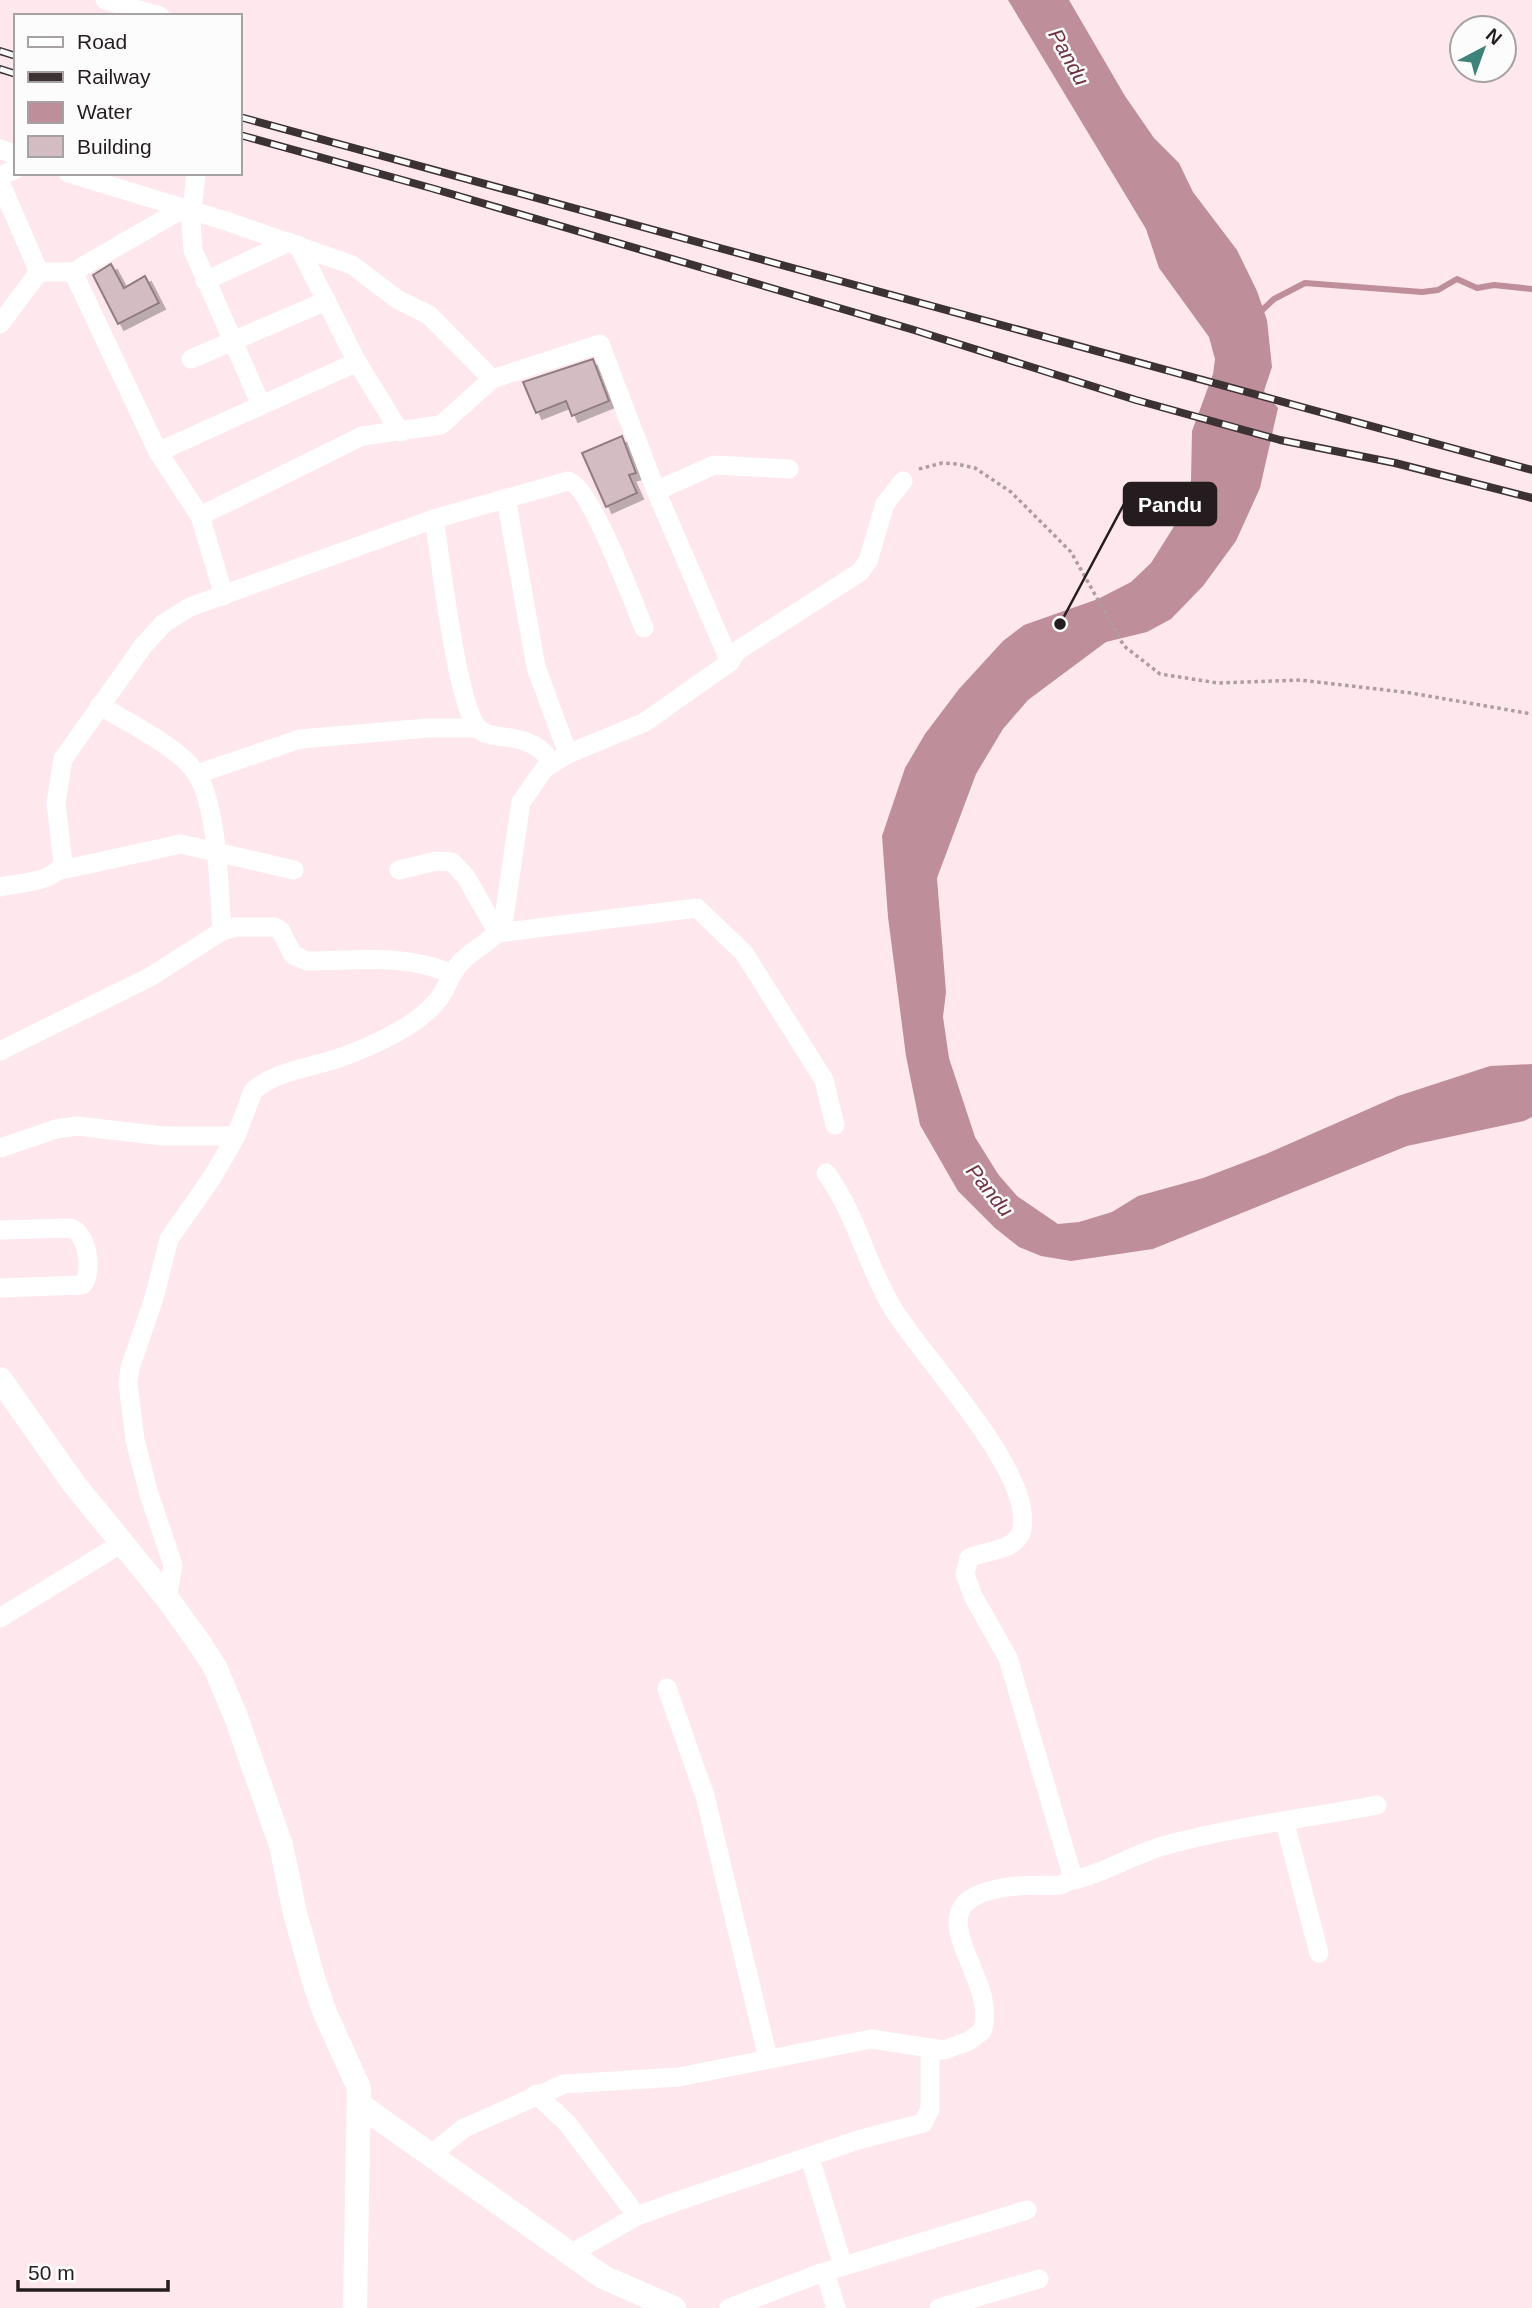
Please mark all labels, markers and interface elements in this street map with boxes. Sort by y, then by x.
legend [14,14,242,175]
north arrow [1448,14,1518,84]
text: N [1482,24,1506,49]
water label: Pandu [1044,25,1094,89]
text: Road [77,30,127,53]
text: Railway [77,65,151,88]
text: Water [77,100,132,123]
text: Building [77,135,152,158]
callout: Pandu [1124,483,1216,525]
text: Pandu [1138,493,1202,516]
water label: Pandu [962,1159,1018,1221]
scale bar [18,2248,168,2292]
text: 50 m [28,2261,75,2284]

